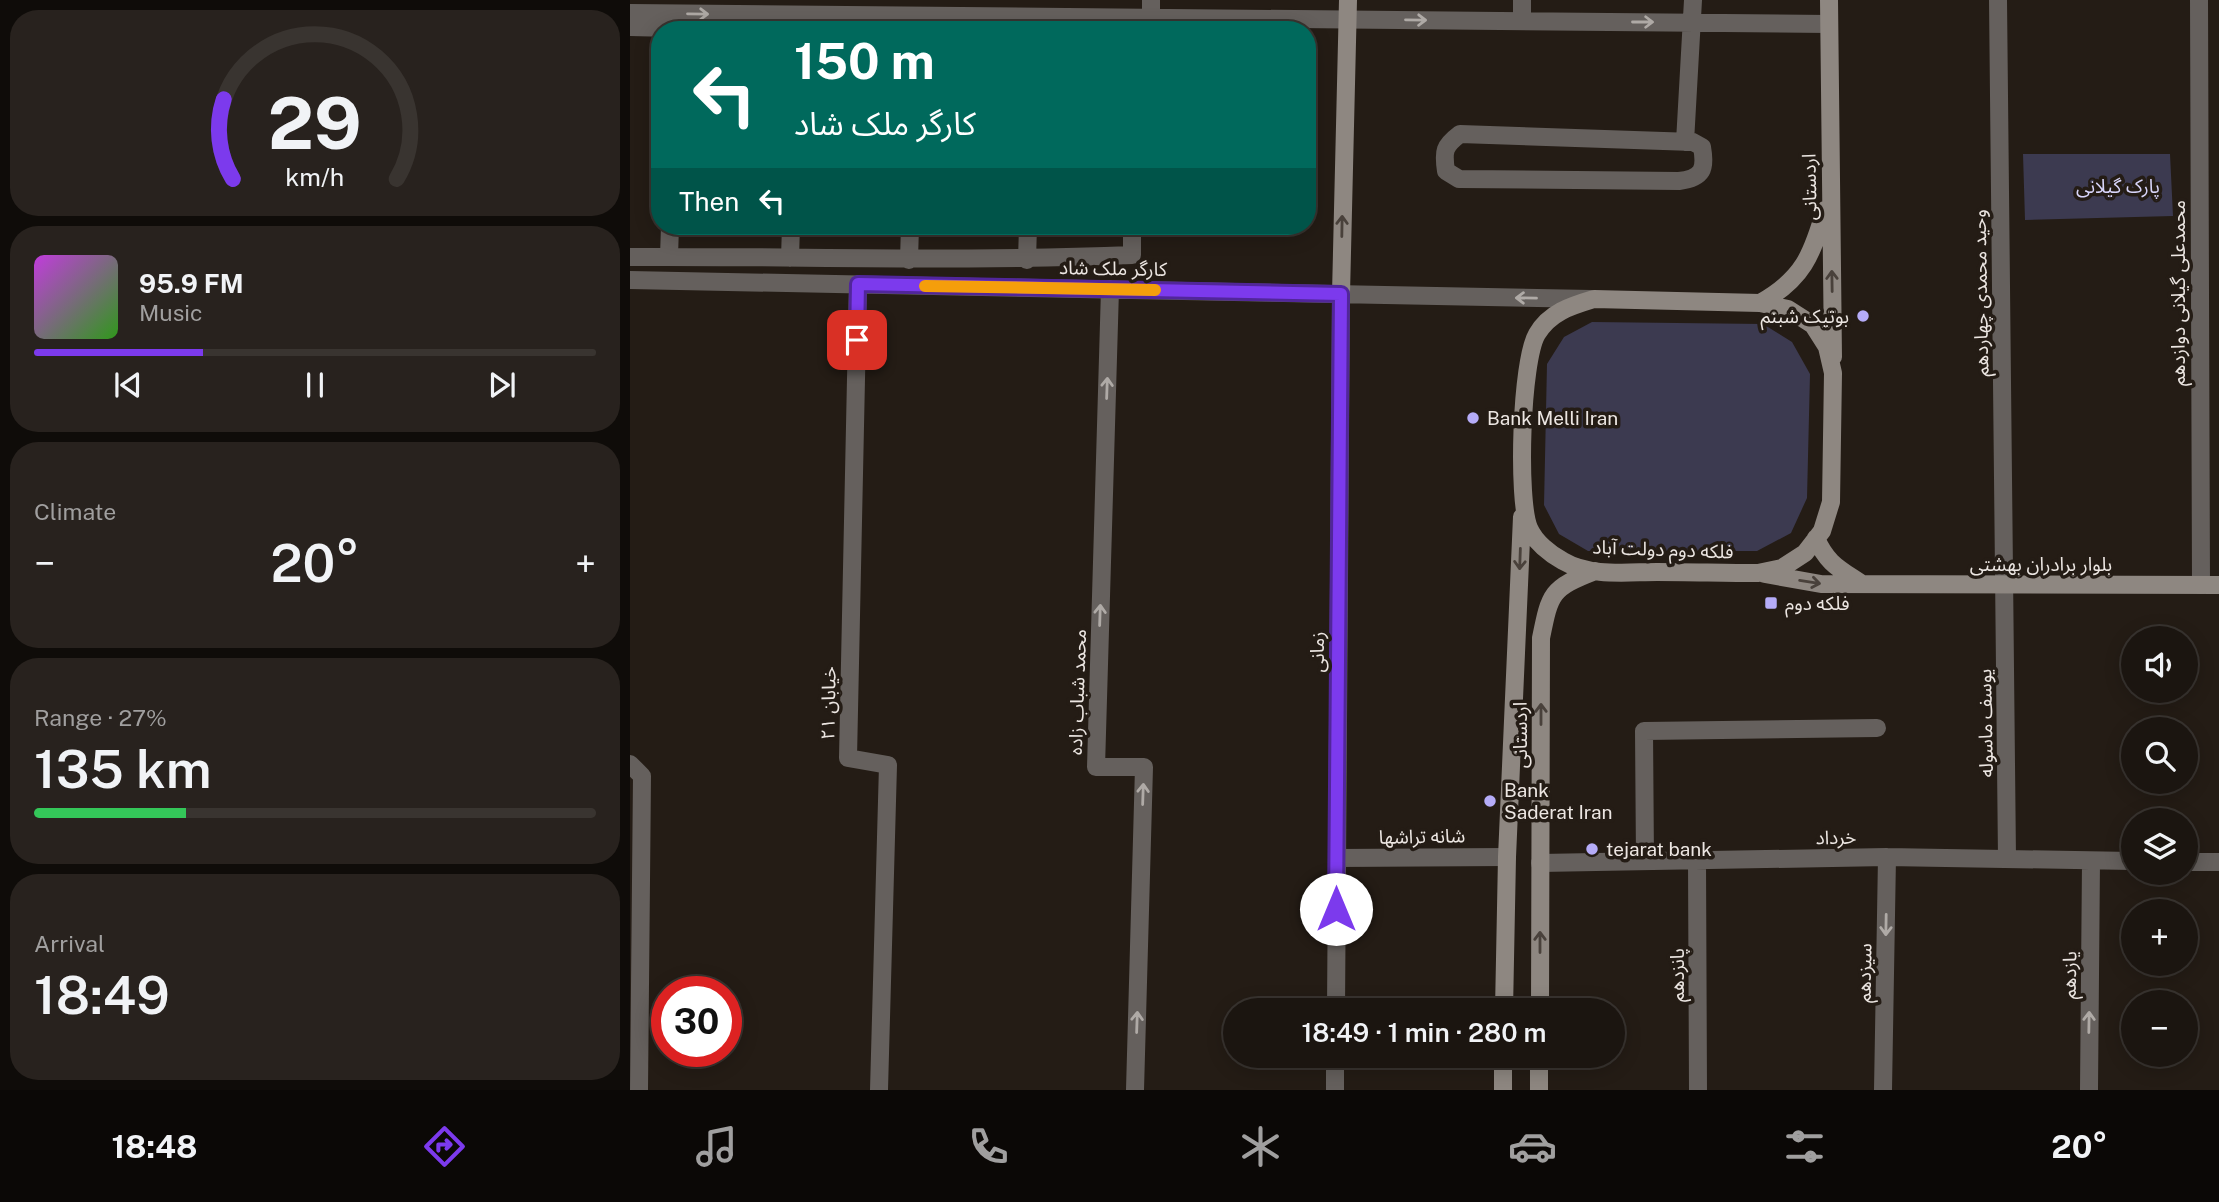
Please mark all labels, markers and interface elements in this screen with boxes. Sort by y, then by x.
one-way arrow [686,7,709,21]
one-way arrow [1404,14,1427,27]
one-way arrow [1632,15,1655,29]
text: 150 m [794,32,935,90]
icon: left [679,49,770,140]
text: 29 [268,80,362,165]
text: کارگر ملک شاد [794,105,976,142]
street label: اردستانی [1797,153,1822,220]
text: km/h [286,162,344,192]
park label: پارک گیلانی [2076,175,2160,199]
icon: left [753,182,791,220]
text: Then [679,186,739,217]
street label: محمدعلی گیلانی دوازدهم [2167,200,2193,386]
street label: وحید محمدی چهاردهم [1968,209,1996,377]
one-way arrow [1336,215,1349,238]
street label: کارگر ملک شاد [1059,256,1168,281]
text: 95.9 FM [139,268,244,299]
one-way arrow [1825,269,1838,292]
one-way arrow [1515,291,1538,304]
text: Music [139,299,203,326]
place label: بوتیک شبنم [1760,305,1849,331]
marker: بوتیک شبنم [1855,308,1871,324]
pin [827,310,887,370]
icon: arrive [838,321,876,359]
icon: previous [109,366,147,404]
icon: pause [296,366,334,404]
icon: next [483,366,521,404]
one-way arrow [1100,377,1113,400]
place label: Bank Melli Iran [1487,407,1618,429]
marker: Bank Melli Iran [1465,410,1481,426]
text: Climate [34,498,116,525]
text: 20° [270,533,360,594]
street label: فلکه دوم دولت آباد [1592,536,1734,566]
text: − [34,541,55,586]
text: + [575,541,596,586]
one-way arrow [1514,547,1527,570]
street label: بلوار برادران بهشتی [1970,553,2112,576]
one-way arrow [1798,576,1821,589]
place label: فلکه دوم [1785,592,1849,618]
marker: فلکه دوم [1763,595,1779,611]
one-way arrow [1093,604,1107,627]
map controls [2121,626,2198,1067]
button: sound [2121,626,2198,703]
street label: محمد شباب زاده [1064,629,1091,755]
street label: زمانی [1306,632,1329,672]
street label: خیابان ۲۱ [816,666,840,740]
street label: یوسف ماسوله [1973,669,1998,777]
street label: اردستانی [1509,702,1532,768]
one-way arrow [1534,703,1548,726]
text: Range · 27% [34,704,167,731]
button: search [2121,717,2198,794]
text: 135 km [34,739,211,800]
place label: Bank Saderat Iran [1504,779,1612,823]
one-way arrow [1136,783,1150,806]
marker: Bank Saderat Iran [1482,793,1498,809]
button: layers [2121,808,2198,885]
street label: شانه تراشها [1378,824,1466,849]
street label: خرداد [1815,826,1857,849]
place label: tejarat bank [1606,838,1712,860]
marker: tejarat bank [1584,841,1600,857]
position arrow [1299,872,1373,946]
button: + [2121,899,2198,976]
one-way arrow [1879,914,1893,937]
text: Arrival [34,930,105,957]
one-way arrow [1533,930,1547,953]
street label: سیزدهم [1852,943,1880,1003]
street label: پانزدهم [1666,948,1692,1002]
street label: یازدهم [2058,951,2084,999]
text: 18:49 [34,965,170,1026]
speed limit sign: 30 [651,976,742,1067]
button: − [2121,990,2198,1067]
one-way arrow [1130,1011,1144,1034]
one-way arrow [2083,1011,2096,1034]
text: 18:49 · 1 min · 280 m [1301,1017,1547,1048]
icon: directions [420,1122,469,1171]
icon: music [692,1122,741,1171]
icon: phone [964,1122,1013,1171]
icon: climate [1236,1122,1285,1171]
icon: car [1508,1122,1557,1171]
icon: filters [1780,1122,1829,1171]
text: 18:48 [111,1128,198,1165]
text: 20° [2051,1128,2107,1165]

